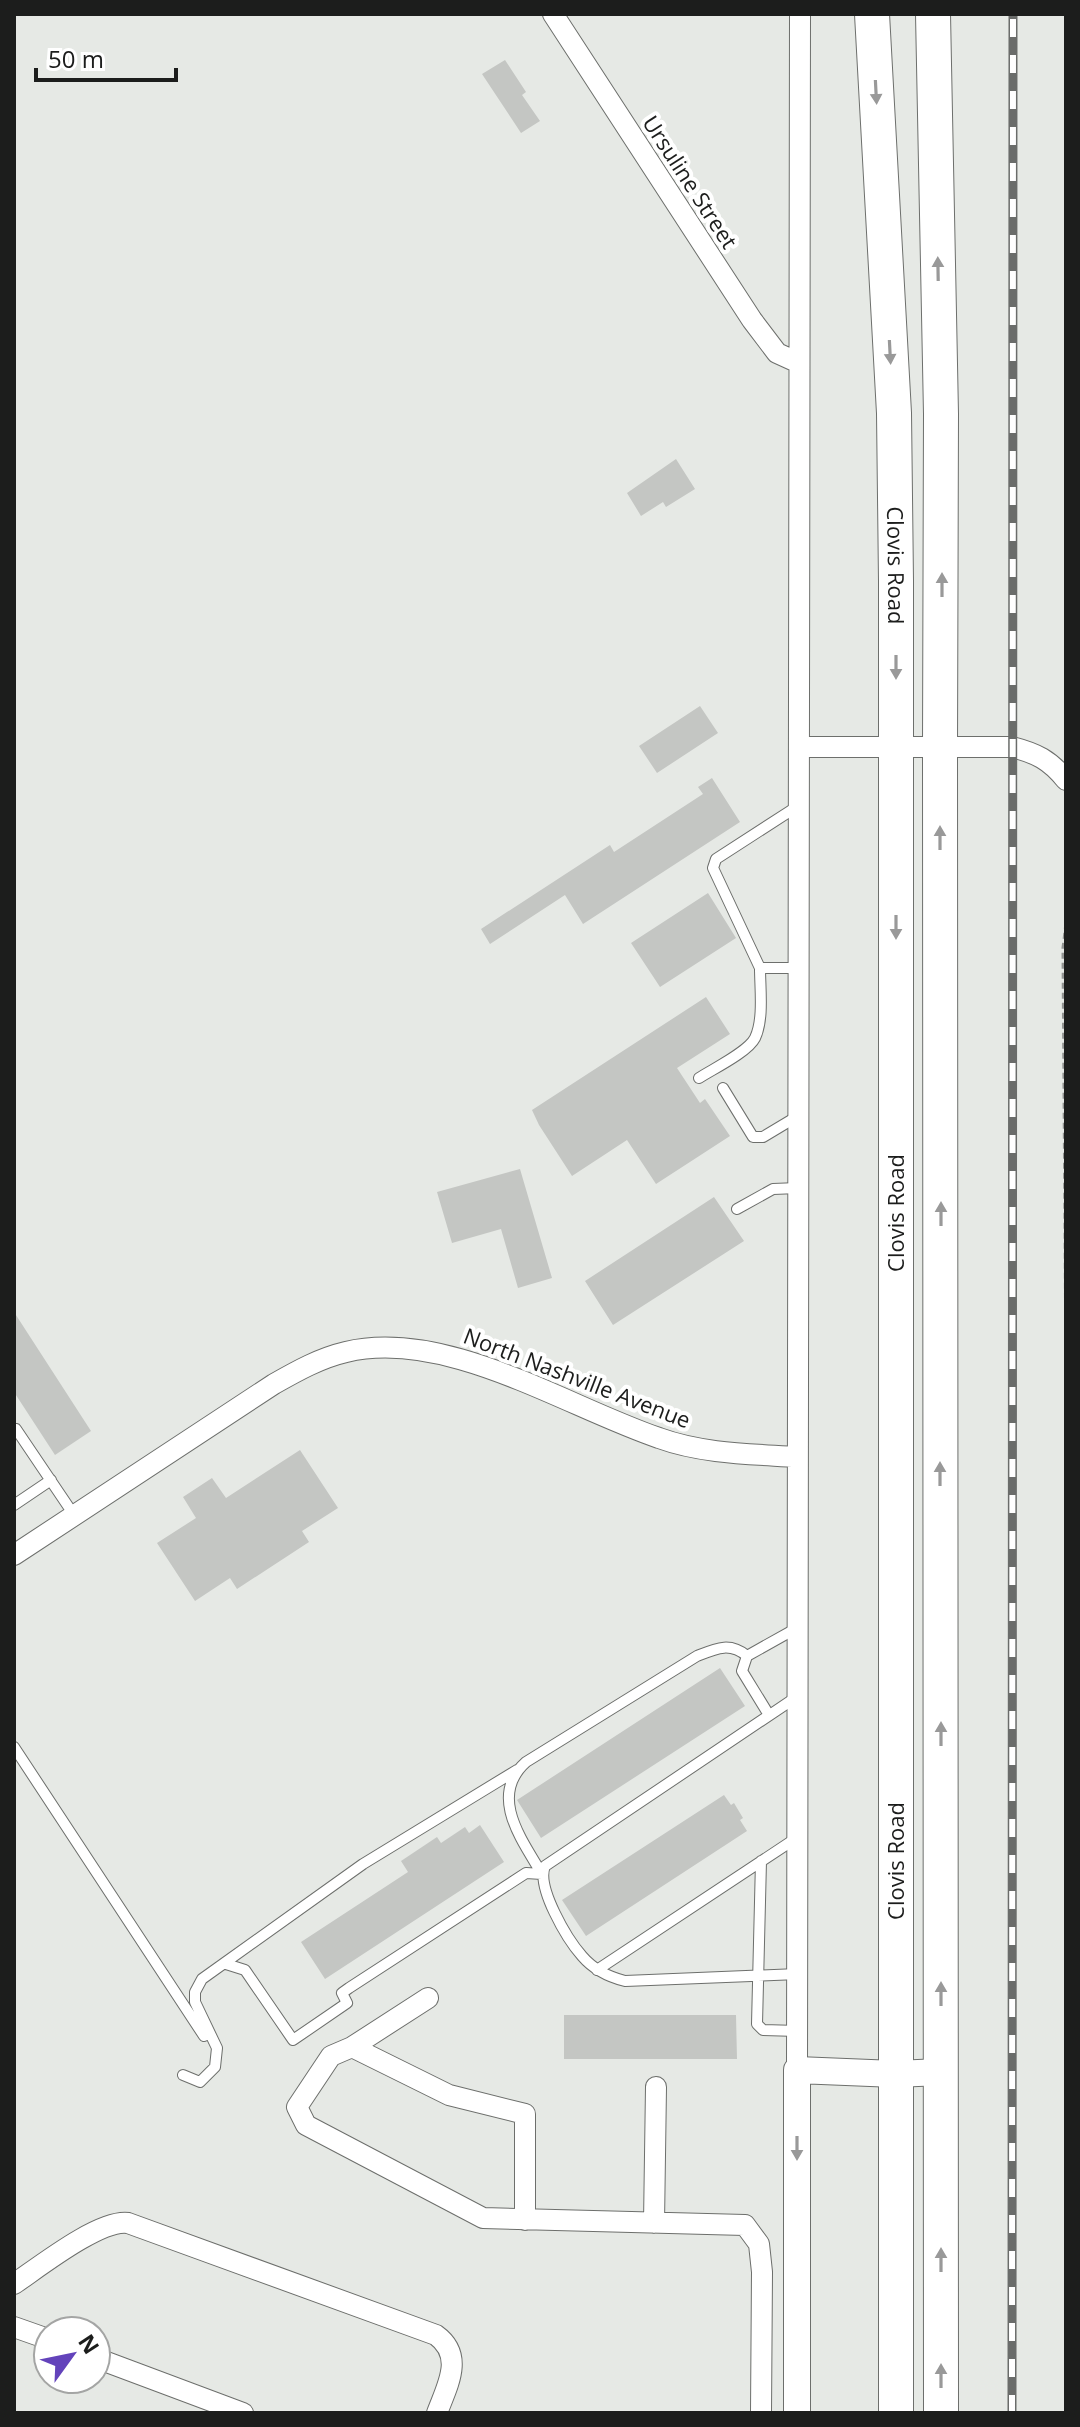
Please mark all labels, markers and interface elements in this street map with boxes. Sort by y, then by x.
scale bar [36,32,176,82]
text: 50 m [48,42,104,75]
one-way arrow [869,80,882,105]
street label: Ursuline Street [637,109,745,254]
one-way arrow [932,256,944,281]
one-way arrow [884,339,897,364]
street label: Clovis Road [881,506,912,624]
one-way arrow [936,572,948,597]
one-way arrow [890,655,902,680]
one-way arrow [934,825,946,850]
one-way arrow [890,915,902,940]
street label: Clovis Road [880,1154,910,1272]
one-way arrow [935,1201,947,1226]
street label: North Nashville Avenue [460,1320,695,1434]
one-way arrow [934,1461,946,1486]
one-way arrow [935,1721,947,1746]
street label: Clovis Road [880,1802,910,1920]
one-way arrow [935,1981,947,2006]
one-way arrow [791,2136,803,2161]
one-way arrow [935,2247,947,2272]
north arrow [32,2315,112,2395]
text: N [72,2328,107,2359]
one-way arrow [935,2363,947,2388]

